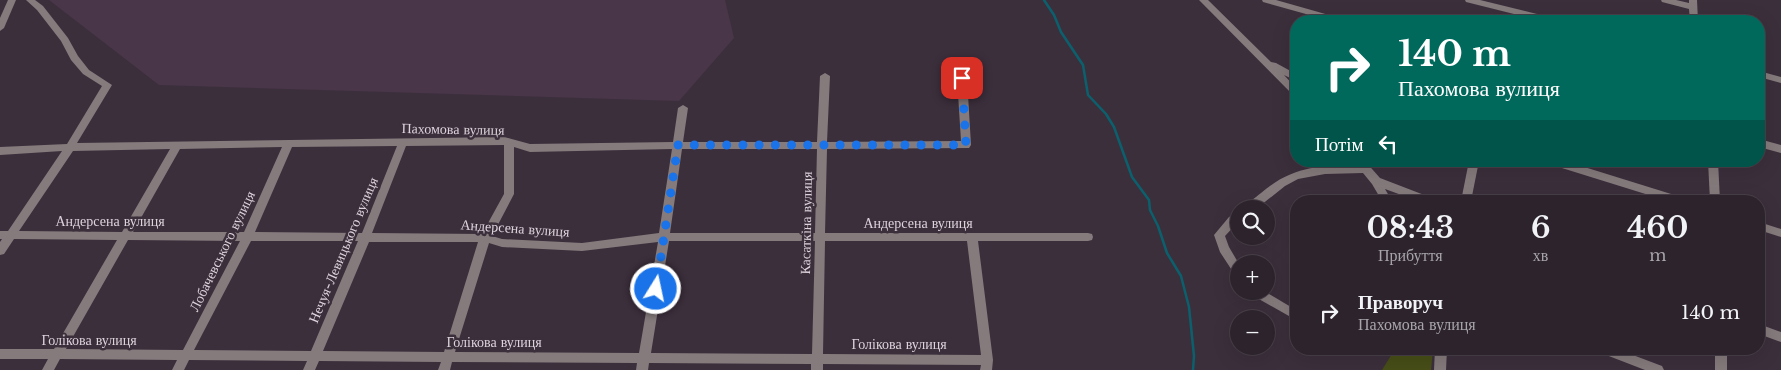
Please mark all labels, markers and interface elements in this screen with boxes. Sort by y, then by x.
text: 140 m [1398,32,1511,75]
icon: right [1315,35,1380,100]
pin [941,57,983,99]
icon: arrive [948,64,976,92]
text: Пахомова вулиця [1398,75,1560,102]
street label: Пахомова вулиця [401,119,505,139]
icon: left [1374,130,1402,158]
text: Потім [1315,133,1364,156]
street label: Касаткіна вулиця [796,171,816,275]
street label: Нечуя-Левицького вулиця [304,174,382,326]
street label: Лобачевського вулиця [185,187,259,314]
map controls [1230,200,1275,355]
button: search [1230,200,1275,245]
text: 08:43 [1367,209,1454,246]
text: 6 [1531,209,1551,246]
text: 460 [1627,209,1688,246]
street label: Андерсена вулиця [55,212,165,230]
street label: Андерсена вулиця [863,214,973,232]
street label: Андерсена вулиця [460,215,571,241]
text: Прибуття [1378,245,1443,265]
text: хв [1533,245,1548,265]
text: m [1649,245,1666,265]
button: + [1230,255,1275,300]
position arrow [629,262,681,314]
text: Праворуч [1358,291,1443,314]
icon: right [1315,299,1343,327]
text: 140 m [1681,301,1740,324]
button: − [1230,310,1275,355]
text: Пахомова вулиця [1358,314,1476,334]
street label: Голікова вулиця [41,331,137,349]
street label: Голікова вулиця [446,333,542,351]
street label: Голікова вулиця [851,335,947,353]

